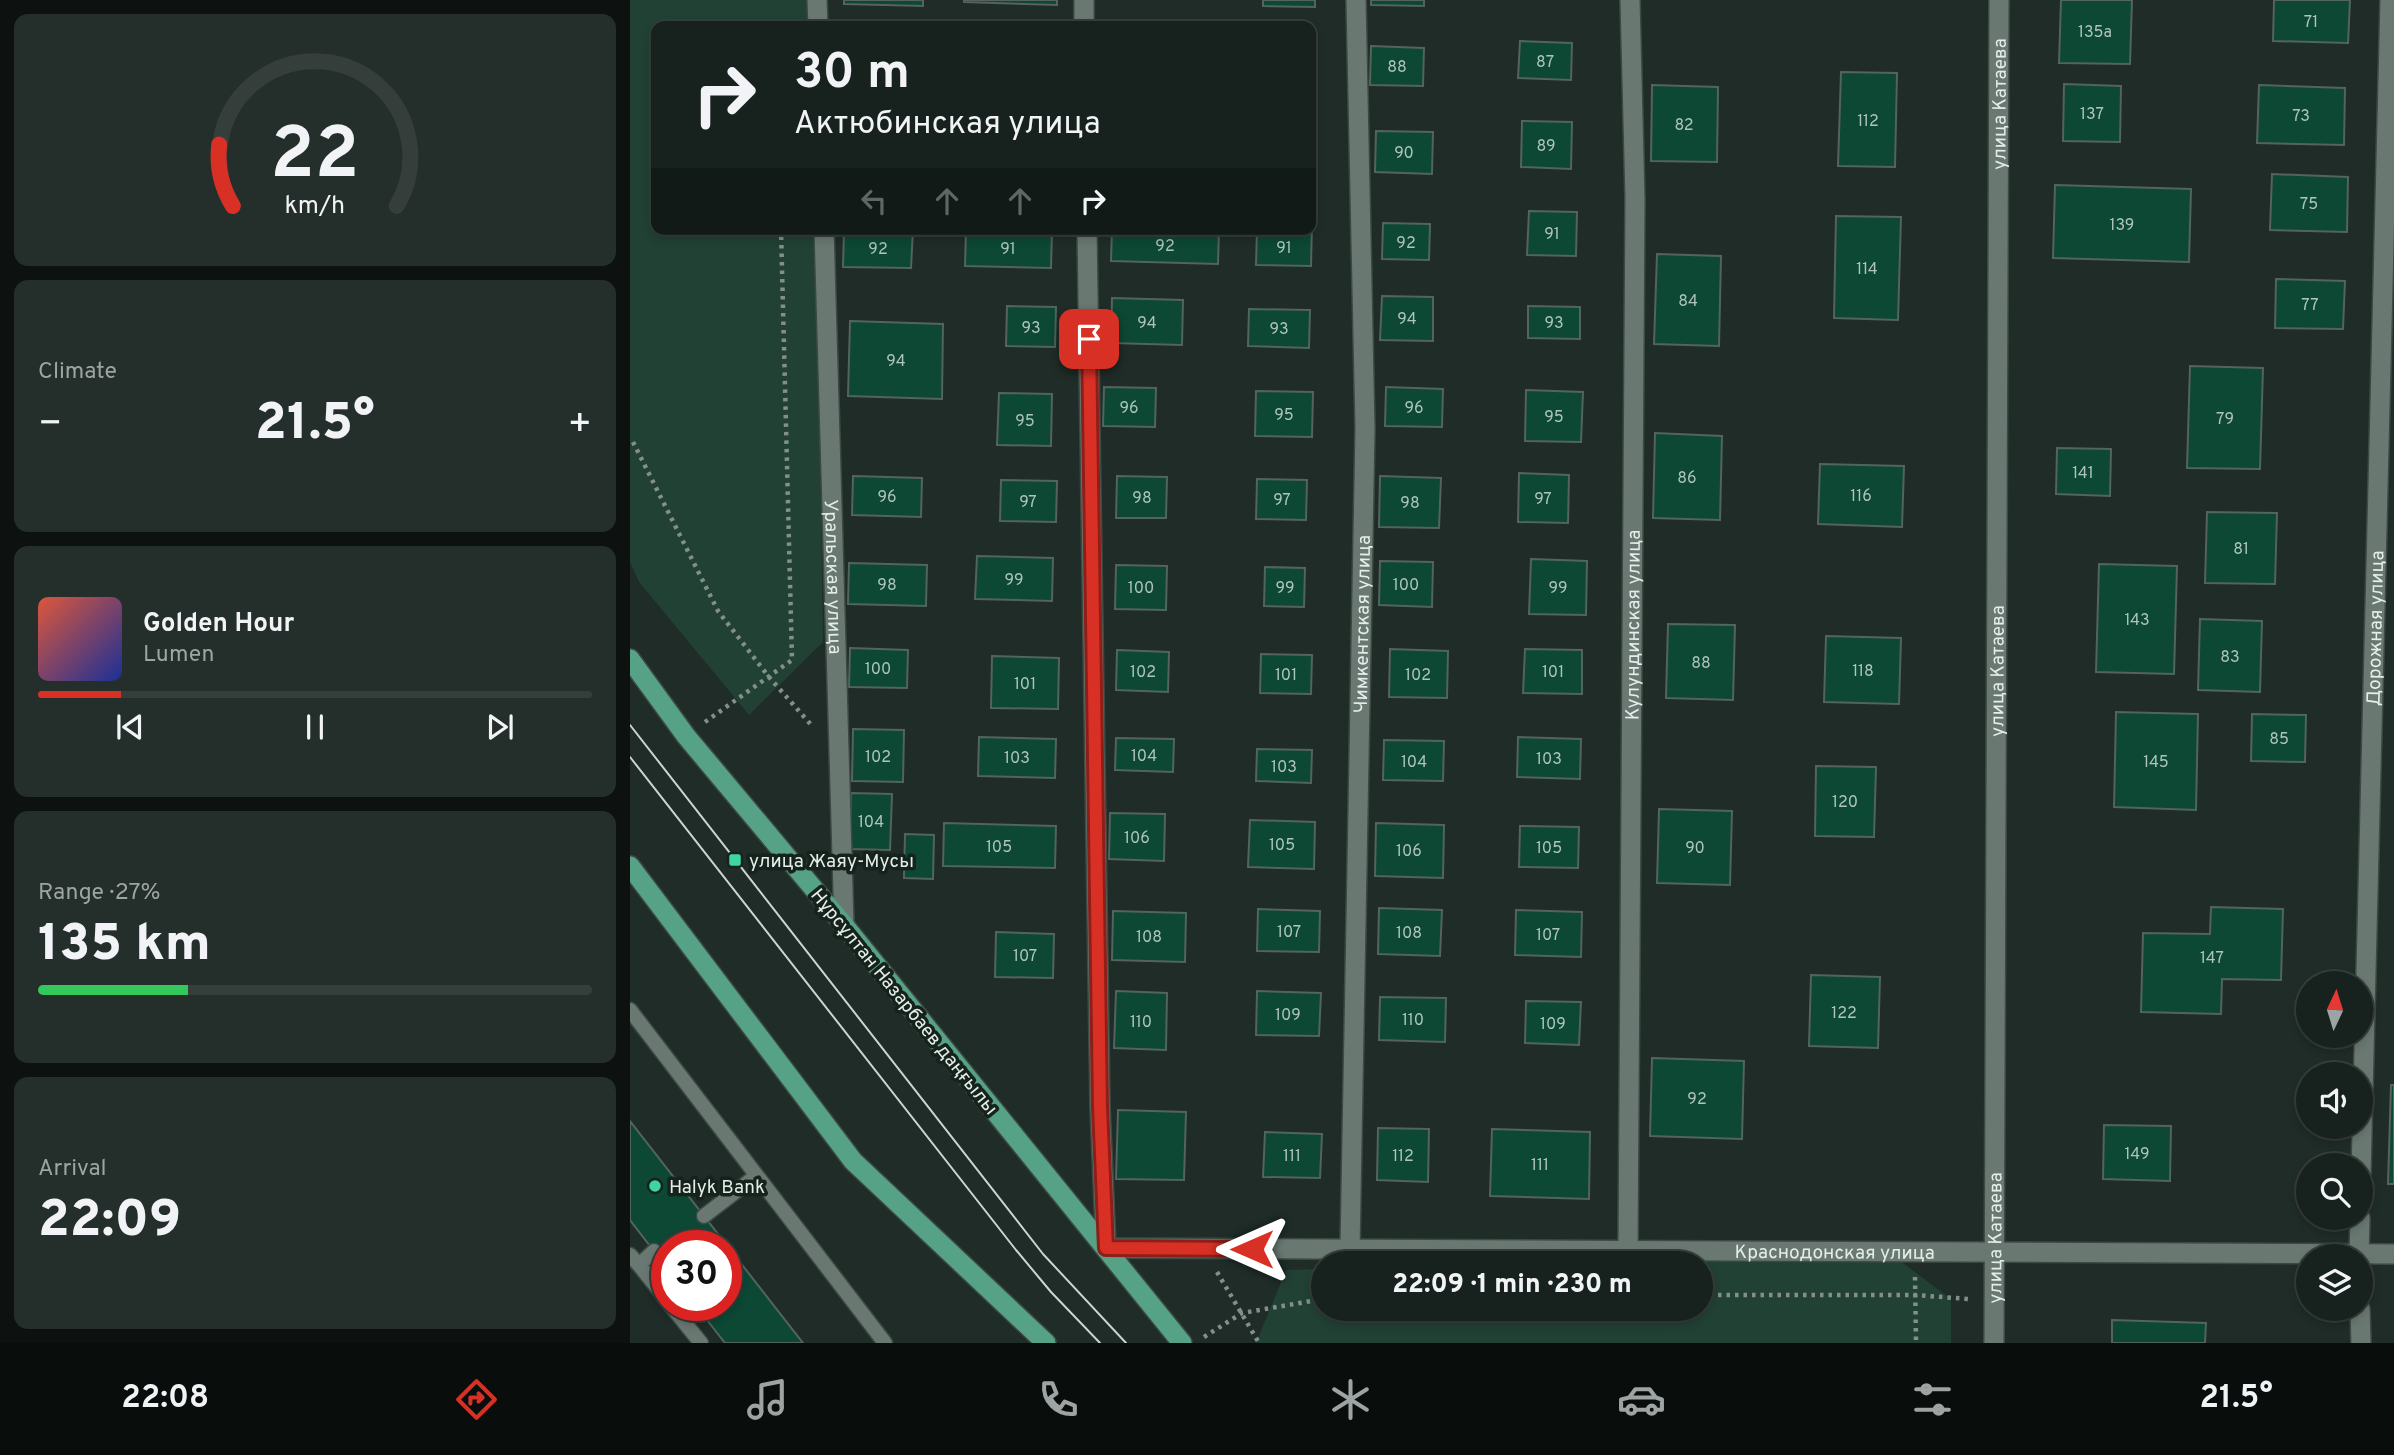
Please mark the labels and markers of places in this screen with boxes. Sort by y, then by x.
pin [1059,309,1119,369]
place label: улица Жаяу-Мусы [749,850,914,874]
marker: улица Жаяу-Мусы [727,852,743,868]
place label: Halyk Bank [669,1176,765,1200]
marker: Halyk Bank [647,1178,663,1194]

